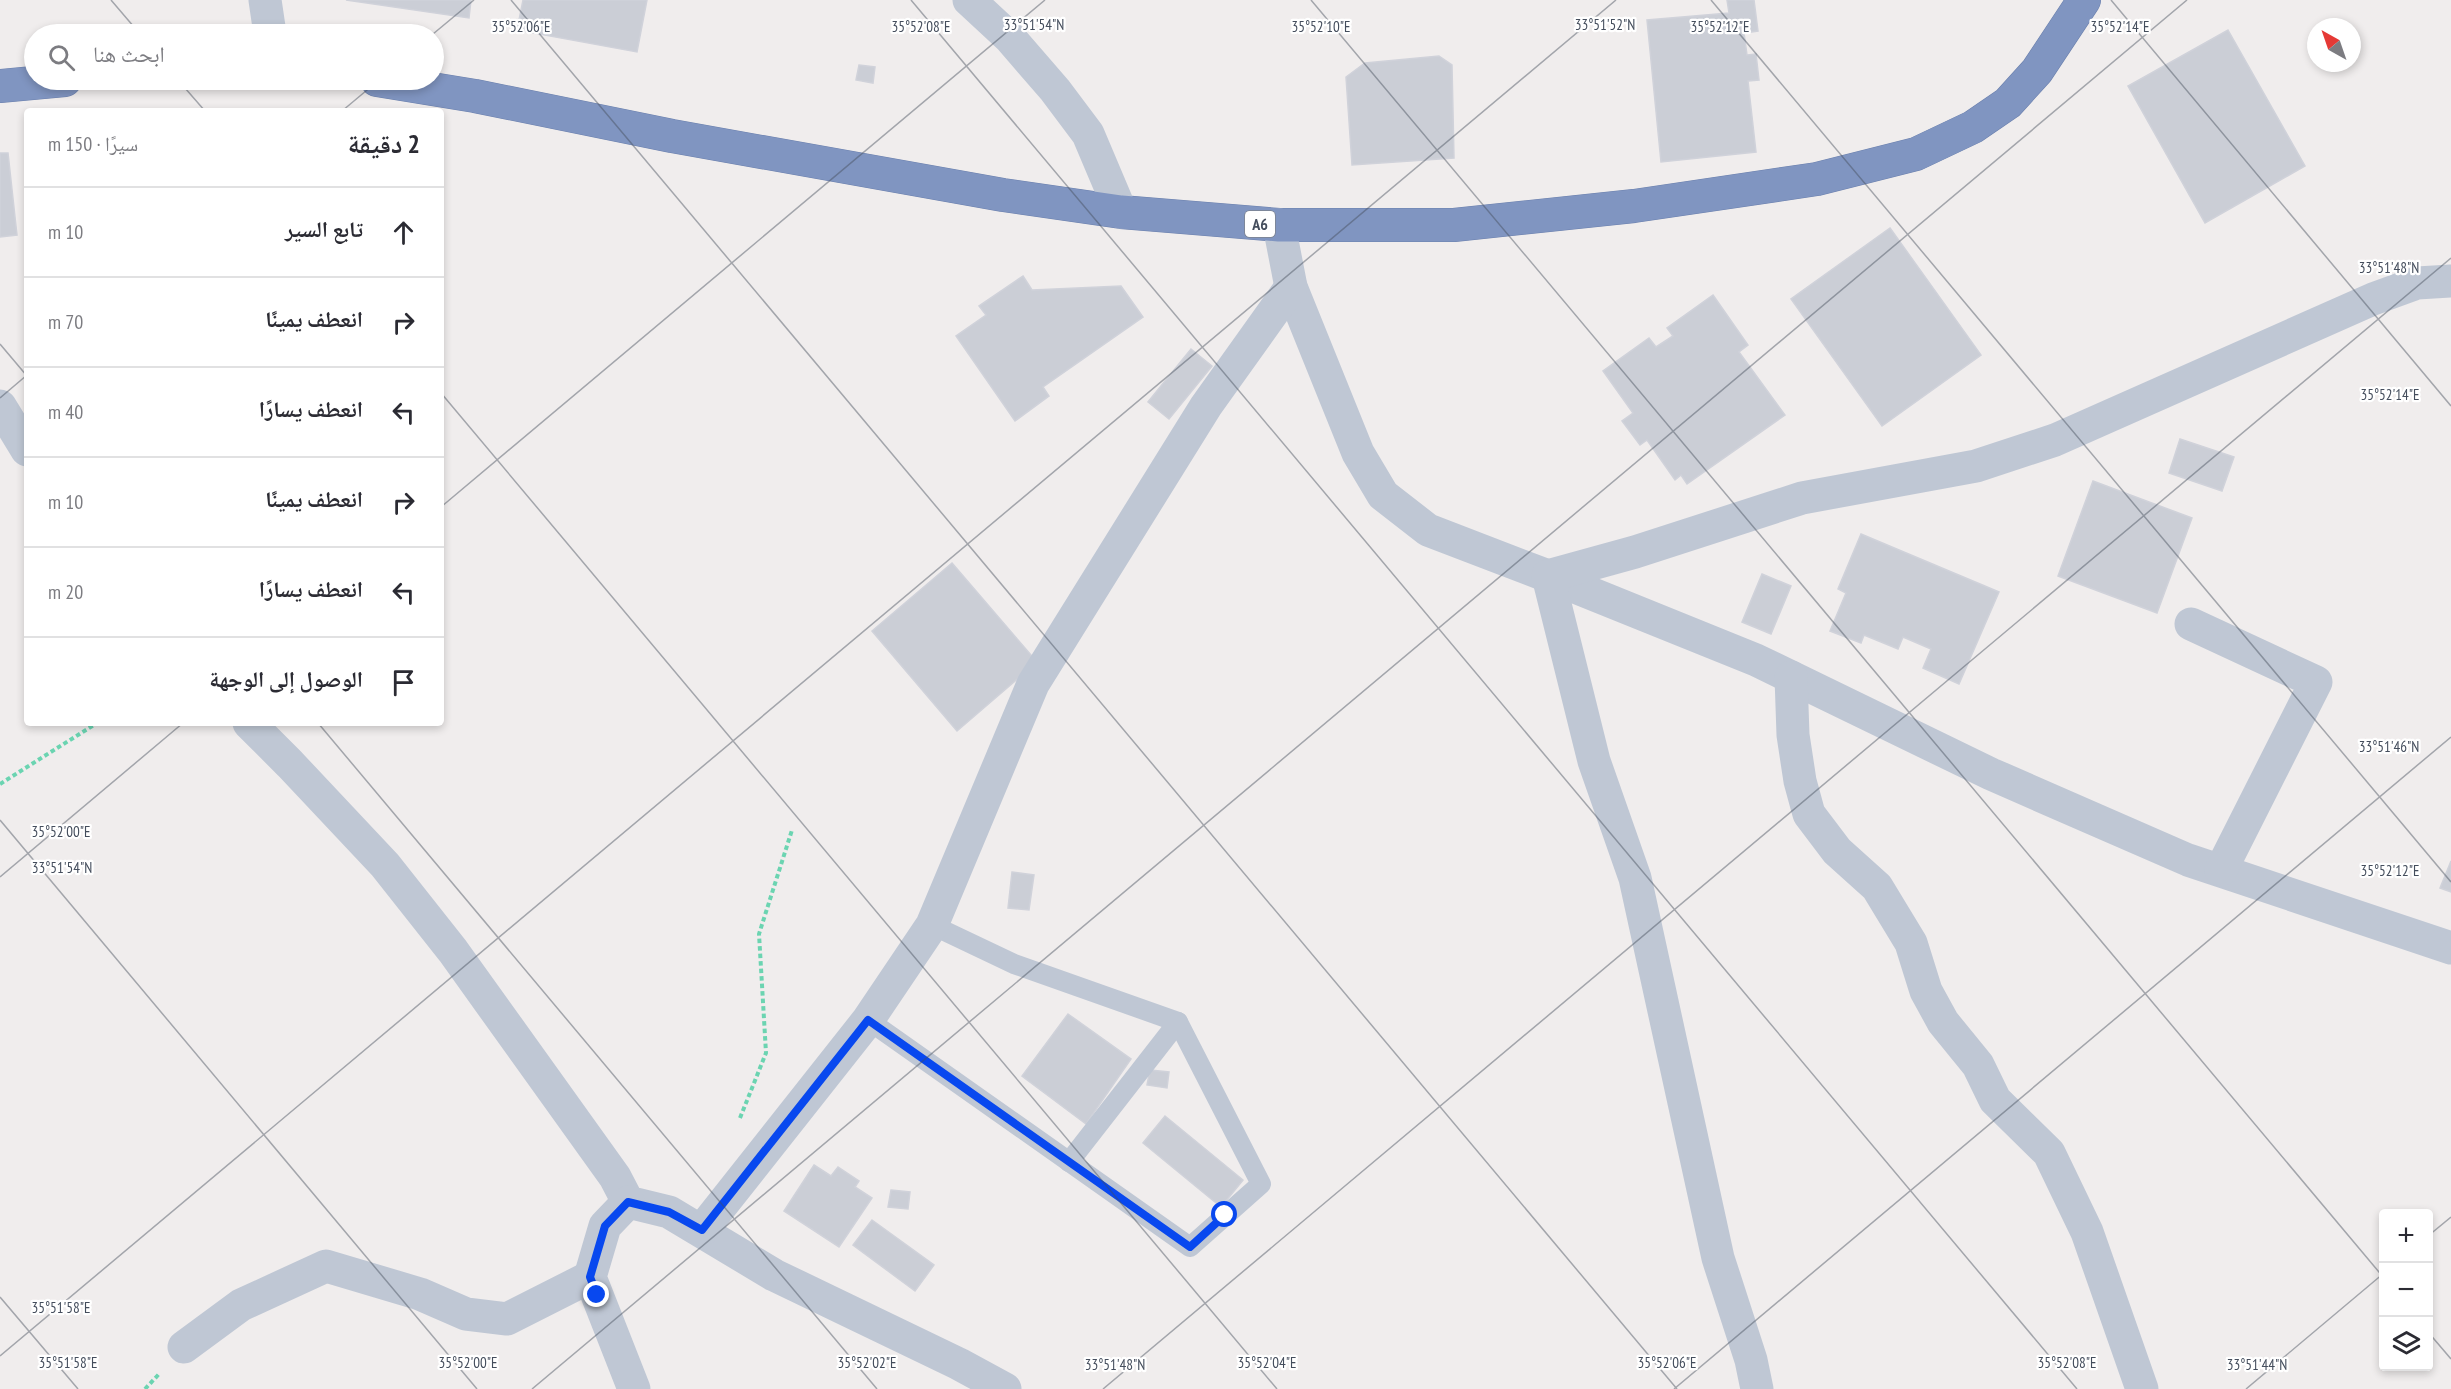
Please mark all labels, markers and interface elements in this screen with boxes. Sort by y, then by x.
text: 33°51'54"N [1004,15,1064,34]
text: 33°51'52"N [1575,15,1635,34]
text: 35°52'06"E [491,17,551,36]
text: 35°52'08"E [891,17,951,36]
text: 35°52'10"E [1291,17,1351,36]
text: 35°52'12"E [1690,17,1750,36]
text: 35°52'14"E [2090,17,2150,36]
north arrow [2307,18,2361,72]
search box [24,24,444,90]
text: ابحث هنا [93,40,165,68]
icon: search [45,41,78,74]
text: 2 دقيقة [348,127,420,160]
text: سيرًا · 150 m [48,131,138,157]
road number: A6 [1245,211,1275,237]
text: تابع السير [285,215,363,243]
icon: ahead [387,216,420,249]
text: 10 m [48,219,83,245]
text: 33°51'48"N [2359,258,2419,277]
text: انعطف يمينًا [265,305,363,333]
icon: right [387,306,420,339]
text: 70 m [48,309,83,335]
text: 35°52'14"E [2360,385,2420,404]
text: انعطف يسارًا [259,395,363,423]
icon: left [387,396,420,429]
text: 40 m [48,399,83,425]
text: انعطف يمينًا [265,485,363,513]
icon: right [387,486,420,519]
text: 10 m [48,489,83,515]
text: انعطف يسارًا [259,575,363,603]
icon: left [387,576,420,609]
text: 20 m [48,579,83,605]
text: الوصول إلى الوجهة [209,665,363,693]
icon: arrive [387,666,420,699]
text: 33°51'46"N [2359,737,2419,756]
text: 35°52'00"E [31,822,91,841]
text: 33°51'54"N [32,858,92,877]
text: 35°52'12"E [2360,861,2420,880]
route start [1211,1201,1237,1227]
map controls [2379,1209,2433,1371]
button: + [2379,1209,2433,1263]
button: − [2379,1263,2433,1317]
route end [583,1281,609,1307]
text: 35°51'58"E [31,1298,91,1317]
button: layers [2379,1317,2433,1371]
text: 35°51'58"E [38,1353,98,1372]
text: 35°52'00"E [438,1353,498,1372]
text: 35°52'02"E [837,1353,897,1372]
text: 35°52'04"E [1237,1353,1297,1372]
text: 35°52'06"E [1637,1353,1697,1372]
text: 35°52'08"E [2037,1353,2097,1372]
text: 33°51'48"N [1085,1355,1145,1374]
text: 33°51'44"N [2227,1355,2287,1374]

